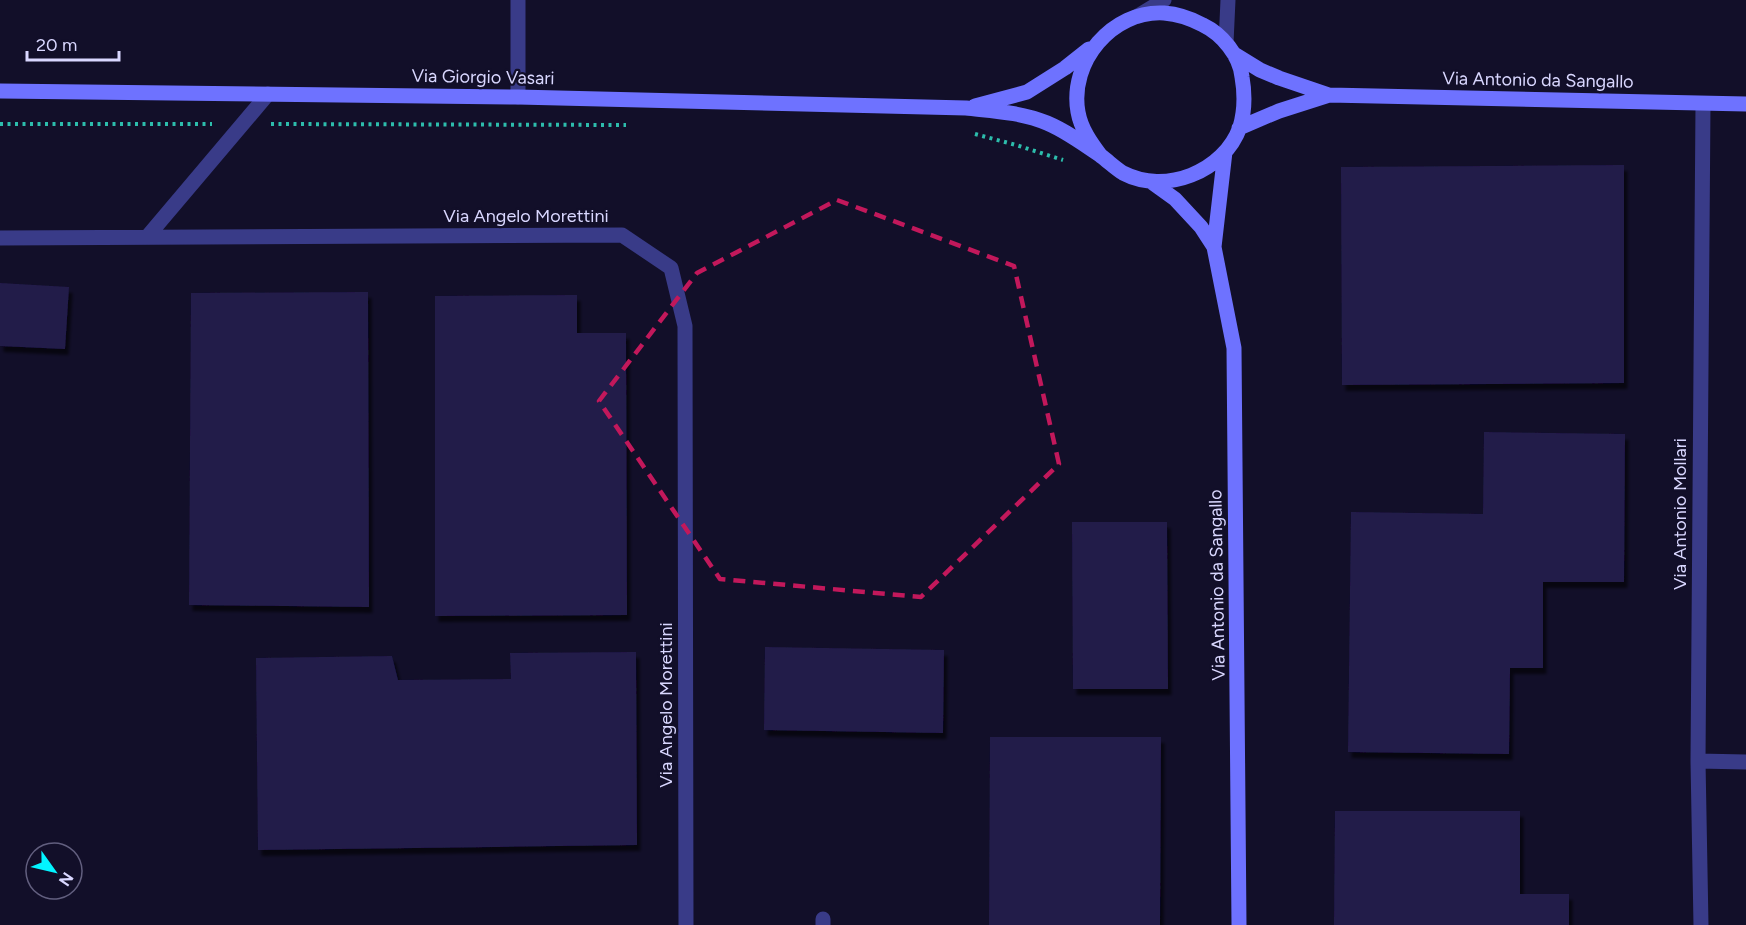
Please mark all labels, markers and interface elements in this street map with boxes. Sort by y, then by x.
scale bar [27,24,118,62]
text: 20 m [36,34,77,56]
street label: Via Giorgio Vasari [411,65,555,89]
street label: Via Antonio da Sangallo [1442,67,1634,93]
street label: Via Angelo Morettini [443,205,609,227]
street label: Via Antonio Mollari [1669,438,1691,590]
street label: Via Antonio da Sangallo [1204,489,1230,681]
street label: Via Angelo Morettini [655,622,677,788]
north arrow [24,841,84,901]
text: N [55,869,77,890]

